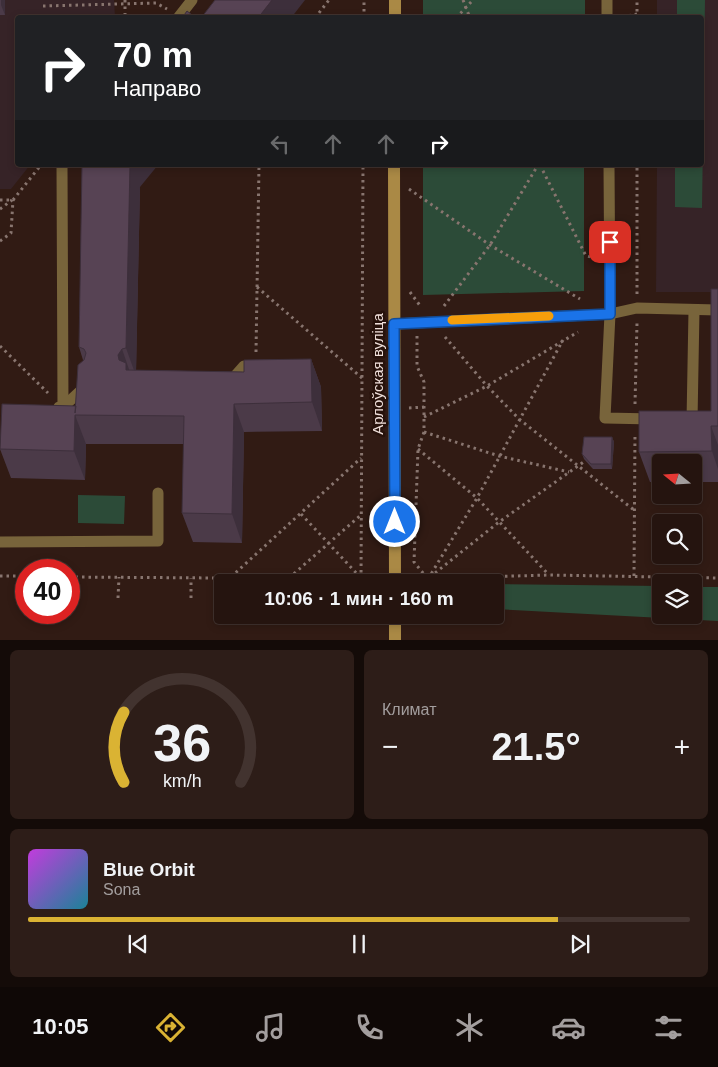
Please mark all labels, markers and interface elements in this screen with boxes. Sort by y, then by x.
icon: right [30,35,95,100]
text: 70 m [113,35,193,74]
text: Направо [113,76,201,101]
icon: left [266,130,294,158]
icon: ahead [319,130,347,158]
icon: ahead [372,130,400,158]
icon: right [425,130,453,158]
pin [589,221,631,263]
icon: arrive [596,228,624,256]
street label: Арлоўская вуліца [369,313,386,435]
north arrow [652,454,702,504]
map controls [652,454,702,624]
position arrow [368,495,420,547]
button: search [652,514,702,564]
speed limit sign: 40 [15,559,80,624]
button: layers [652,574,702,624]
text: 10:06 · 1 мин · 160 m [264,588,454,609]
text: Климат [382,701,436,718]
text: 36 [153,714,211,772]
text: 21.5° [491,726,581,768]
text: − [382,731,398,762]
text: + [674,731,690,762]
text: km/h [163,771,201,791]
text: Blue Orbit [103,859,195,880]
text: Sona [103,881,140,898]
icon: previous [124,930,152,958]
icon: pause [345,930,373,958]
icon: next [566,930,594,958]
icon: directions [153,1010,188,1045]
icon: music [253,1010,288,1045]
icon: phone [352,1010,387,1045]
icon: climate [452,1010,487,1045]
icon: car [551,1010,586,1045]
icon: filters [651,1010,686,1045]
text: 10:05 [32,1014,89,1039]

